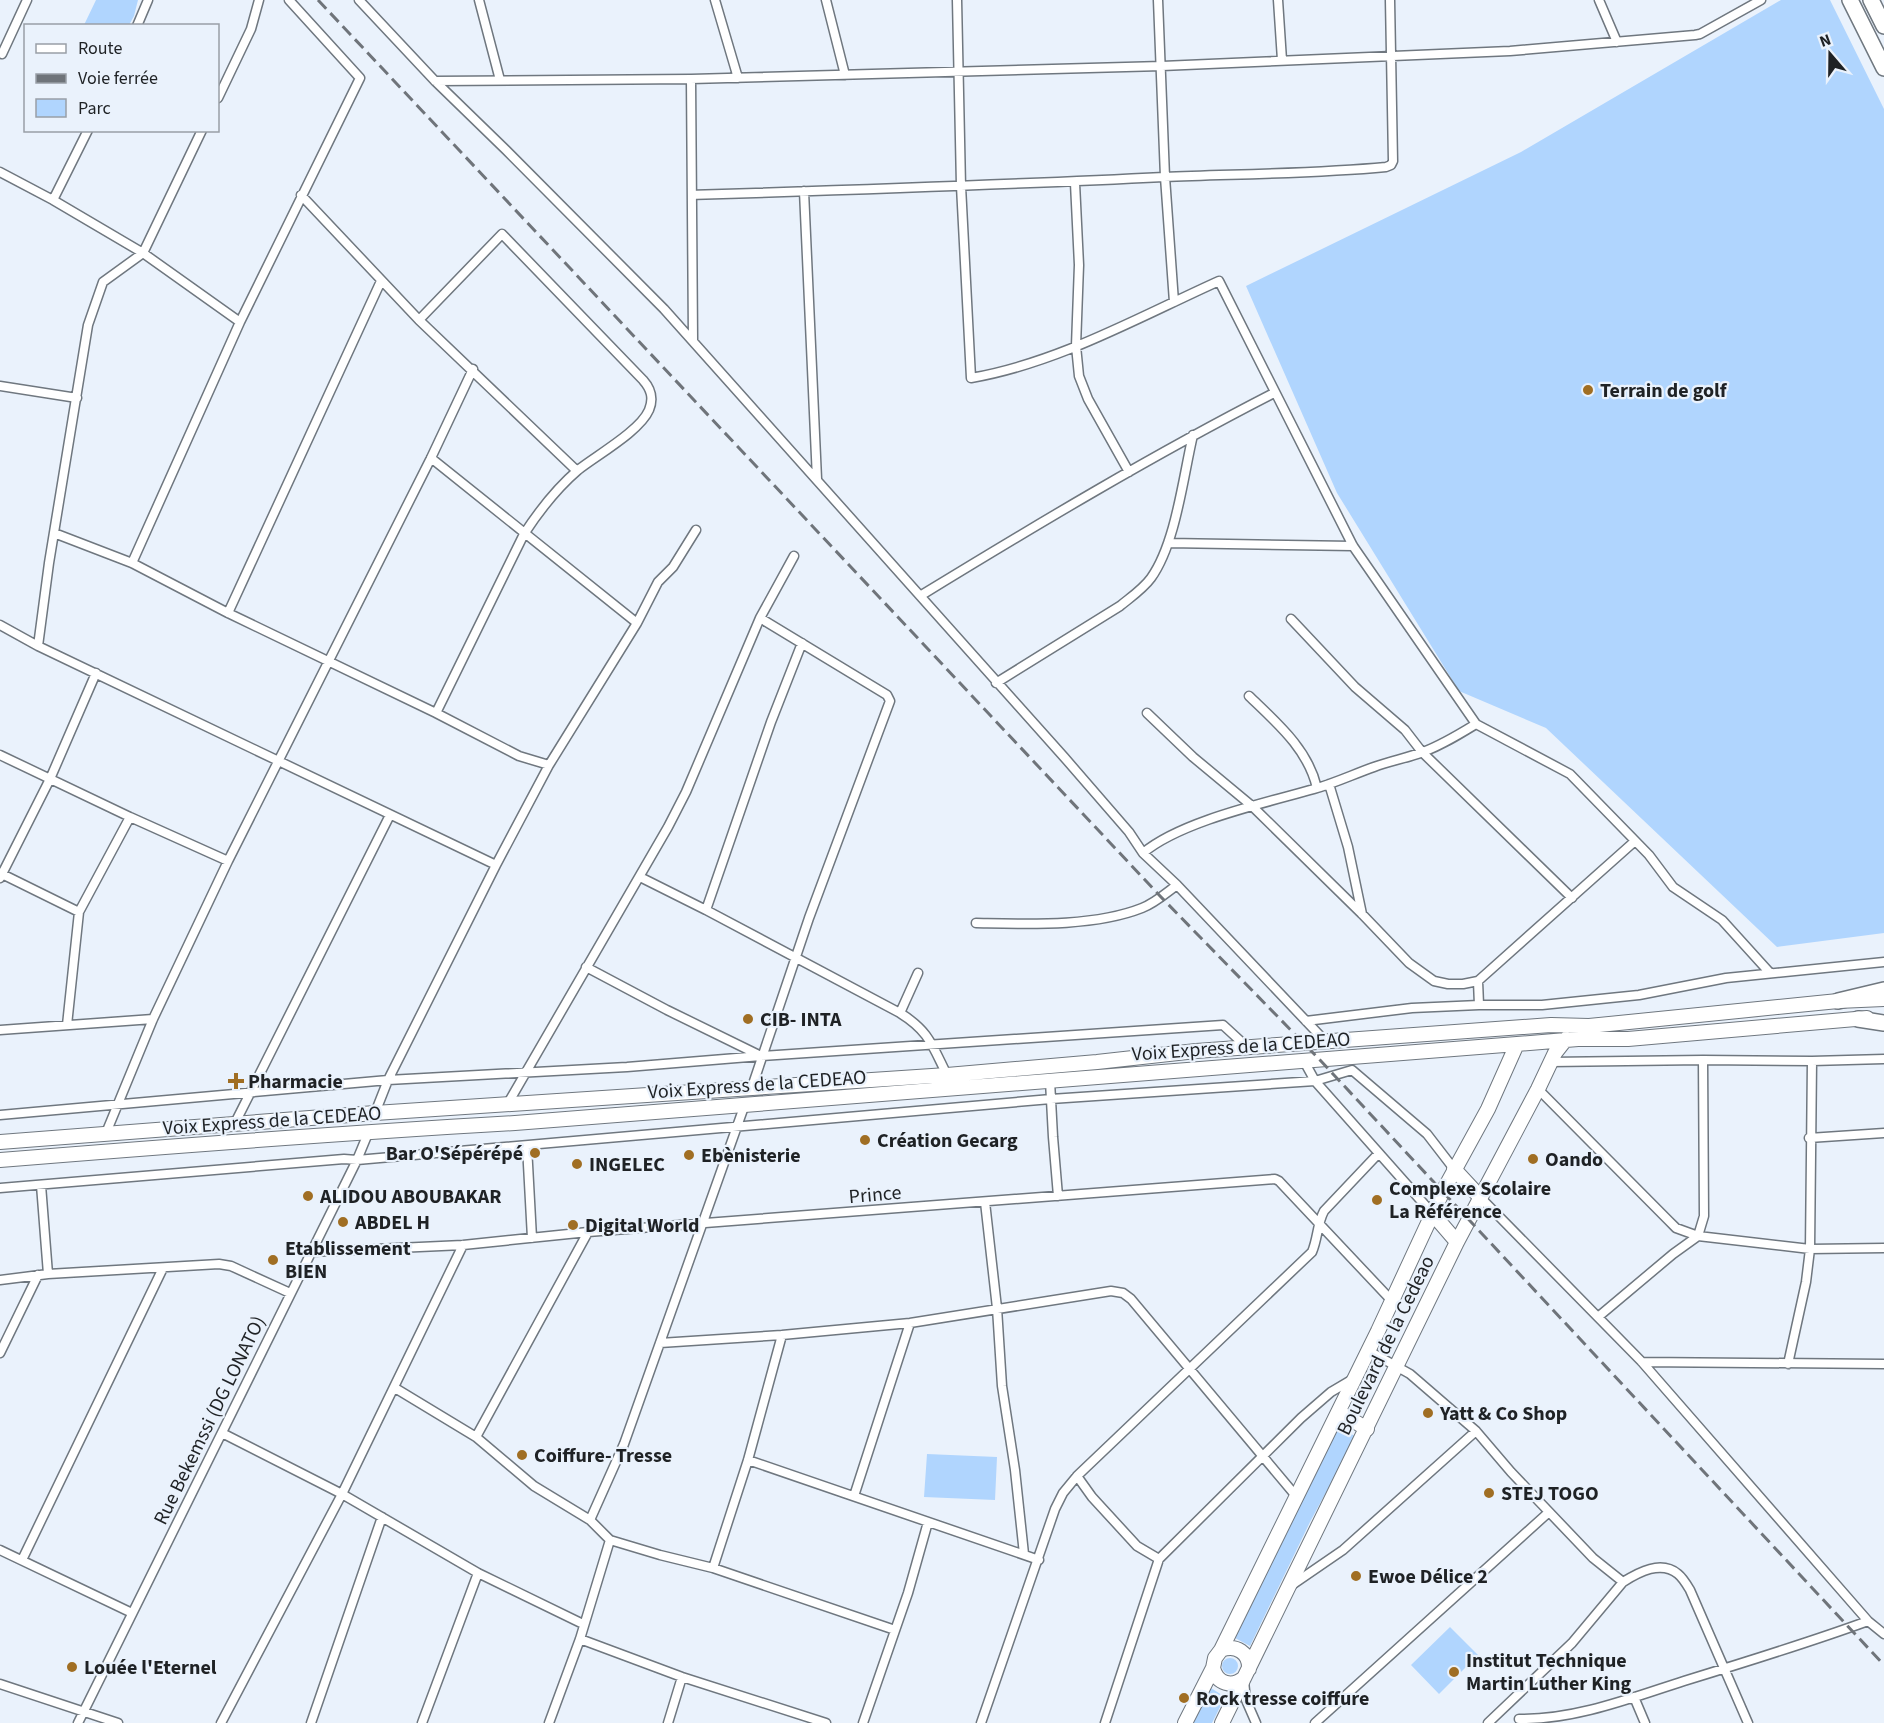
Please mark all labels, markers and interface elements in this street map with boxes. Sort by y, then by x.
legend [24,24,219,132]
north arrow [1800,24,1860,84]
text: N [1816,29,1834,53]
text: Route [78,36,122,61]
text: Voie ferrée [78,66,158,91]
text: Parc [78,96,111,121]
place label: Terrain de golf [1600,377,1728,405]
marker: Terrain de golf [1581,383,1595,397]
place label: CIB- INTA [760,1006,842,1034]
marker: CIB- INTA [741,1012,755,1026]
street label: Voix Express de la CEDEAO [1131,1025,1351,1069]
street label: Voix Express de la CEDEAO [647,1063,867,1107]
place label: Pharmacie [248,1068,343,1096]
marker: Pharmacie [229,1074,243,1088]
street label: Voix Express de la CEDEAO [162,1099,382,1143]
place label: Création Gecarg [877,1127,1018,1155]
marker: Création Gecarg [858,1133,872,1147]
place label: Bar O'Sépérépé [386,1140,523,1168]
place label: Ebènisterie [701,1142,801,1170]
marker: Bar O'Sépérépé [528,1146,542,1160]
place label: Oando [1545,1146,1603,1174]
marker: Ebènisterie [682,1148,696,1162]
place label: INGELEC [589,1151,665,1179]
marker: Oando [1526,1152,1540,1166]
marker: INGELEC [570,1157,584,1171]
place label: Complexe Scolaire La Référence [1389,1175,1551,1226]
street label: Prince [848,1179,903,1211]
place label: ALIDOU ABOUBAKAR [319,1183,501,1211]
marker: ALIDOU ABOUBAKAR [301,1189,315,1203]
marker: Complexe Scolaire La Référence [1370,1193,1384,1207]
place label: ABDEL H [354,1209,430,1237]
place label: Digital World [585,1212,699,1240]
marker: ABDEL H [336,1215,350,1229]
marker: Digital World [566,1218,580,1232]
place label: Etablissement BIEN [285,1235,411,1286]
street label: Boulevard de la Cedeao [1330,1251,1442,1440]
marker: Etablissement BIEN [266,1253,280,1267]
street label: Rue Bekemssi (DG LONATO) [147,1311,273,1530]
place label: Yatt & Co Shop [1439,1400,1567,1428]
marker: Yatt & Co Shop [1421,1406,1435,1420]
place label: Coiffure- Tresse [534,1442,672,1470]
marker: Coiffure- Tresse [515,1448,529,1462]
place label: STEJ TOGO [1501,1480,1599,1508]
marker: STEJ TOGO [1482,1486,1496,1500]
place label: Ewoe Délice 2 [1368,1563,1488,1591]
marker: Ewoe Délice 2 [1349,1569,1363,1583]
place label: Institut Technique Martin Luther King [1466,1647,1632,1698]
place label: Louée l'Eternel [84,1654,217,1682]
marker: Louée l'Eternel [65,1660,79,1674]
marker: Institut Technique Martin Luther King [1447,1665,1461,1679]
place label: Rock tresse coiffure [1196,1685,1369,1713]
marker: Rock tresse coiffure [1177,1691,1191,1705]

